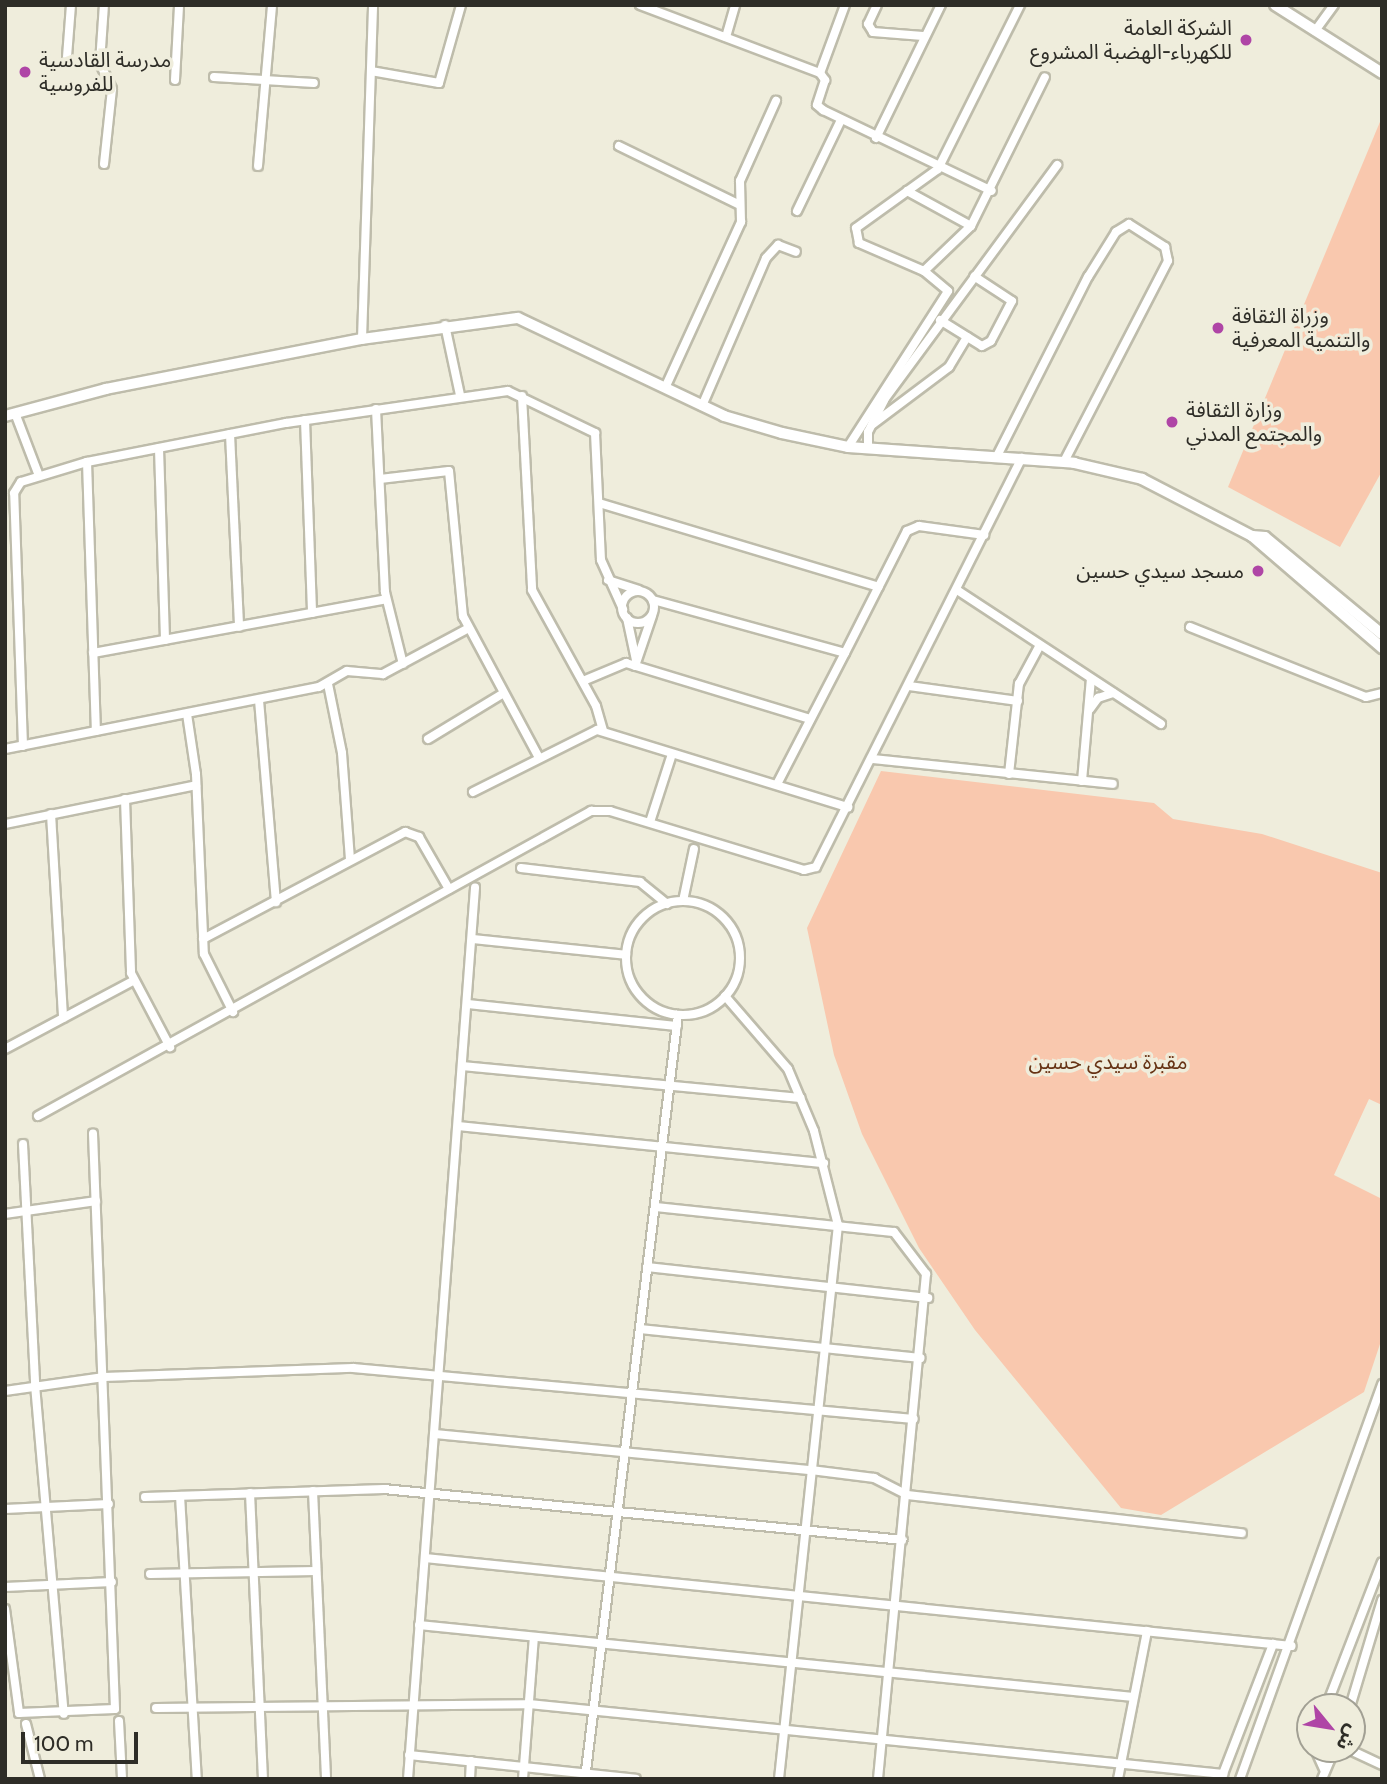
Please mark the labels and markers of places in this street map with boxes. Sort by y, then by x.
place label: الشركة العامة للكهرباء-الهضبة المشروع [1030,15,1232,65]
marker: الشركة العامة للكهرباء-الهضبة المشروع [1238,32,1254,48]
place label: مدرسة القادسية للفروسية [39,47,171,97]
marker: مدرسة القادسية للفروسية [17,64,33,80]
place label: وزراة الثقافة والتنمية المعرفية [1232,303,1370,353]
marker: وزراة الثقافة والتنمية المعرفية [1210,320,1226,336]
place label: وزارة الثقافة والمجتمع المدني [1186,397,1322,447]
marker: وزارة الثقافة والمجتمع المدني [1164,414,1180,430]
place label: مسجد سيدي حسين [1076,558,1244,584]
marker: مسجد سيدي حسين [1250,563,1266,579]

